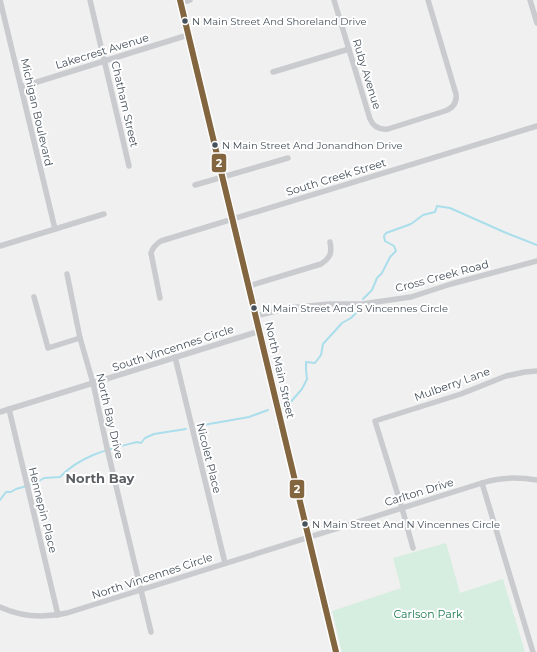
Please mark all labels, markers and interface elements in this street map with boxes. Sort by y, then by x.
place label: N Main Street And Shoreland Drive [192,15,367,28]
marker: N Main Street And Shoreland Drive [180,16,190,26]
street label: Lakecrest Avenue [53,30,151,72]
street label: Ruby Avenue [350,37,384,111]
street label: Michigan Boulevard [18,57,56,167]
street label: Chatham Street [108,60,142,149]
place label: N Main Street And Jonandhon Drive [222,139,403,152]
marker: N Main Street And Jonandhon Drive [210,140,220,150]
line badge: 2 [211,153,227,173]
street label: South Creek Street [284,155,388,199]
text: 2 [216,156,223,170]
street label: Cross Creek Road [394,257,490,295]
place label: N Main Street And S Vincennes Circle [262,302,448,315]
marker: N Main Street And S Vincennes Circle [249,303,259,313]
street label: North Main Street [262,320,298,420]
street label: South Vincennes Circle [110,322,236,374]
street label: Mulberry Lane [412,364,492,404]
street label: North Bay Drive [93,372,127,461]
street label: Nicolet Place [194,421,225,495]
street label: Hennepin Place [26,466,61,555]
district label: North Bay [66,470,135,486]
street label: Carlton Drive [383,475,456,509]
line badge: 2 [289,479,305,499]
text: 2 [294,482,301,496]
place label: N Main Street And N Vincennes Circle [312,518,500,531]
marker: N Main Street And N Vincennes Circle [300,519,310,529]
street label: North Vincennes Circle [90,550,215,602]
park label: Carlson Park [393,607,463,621]

